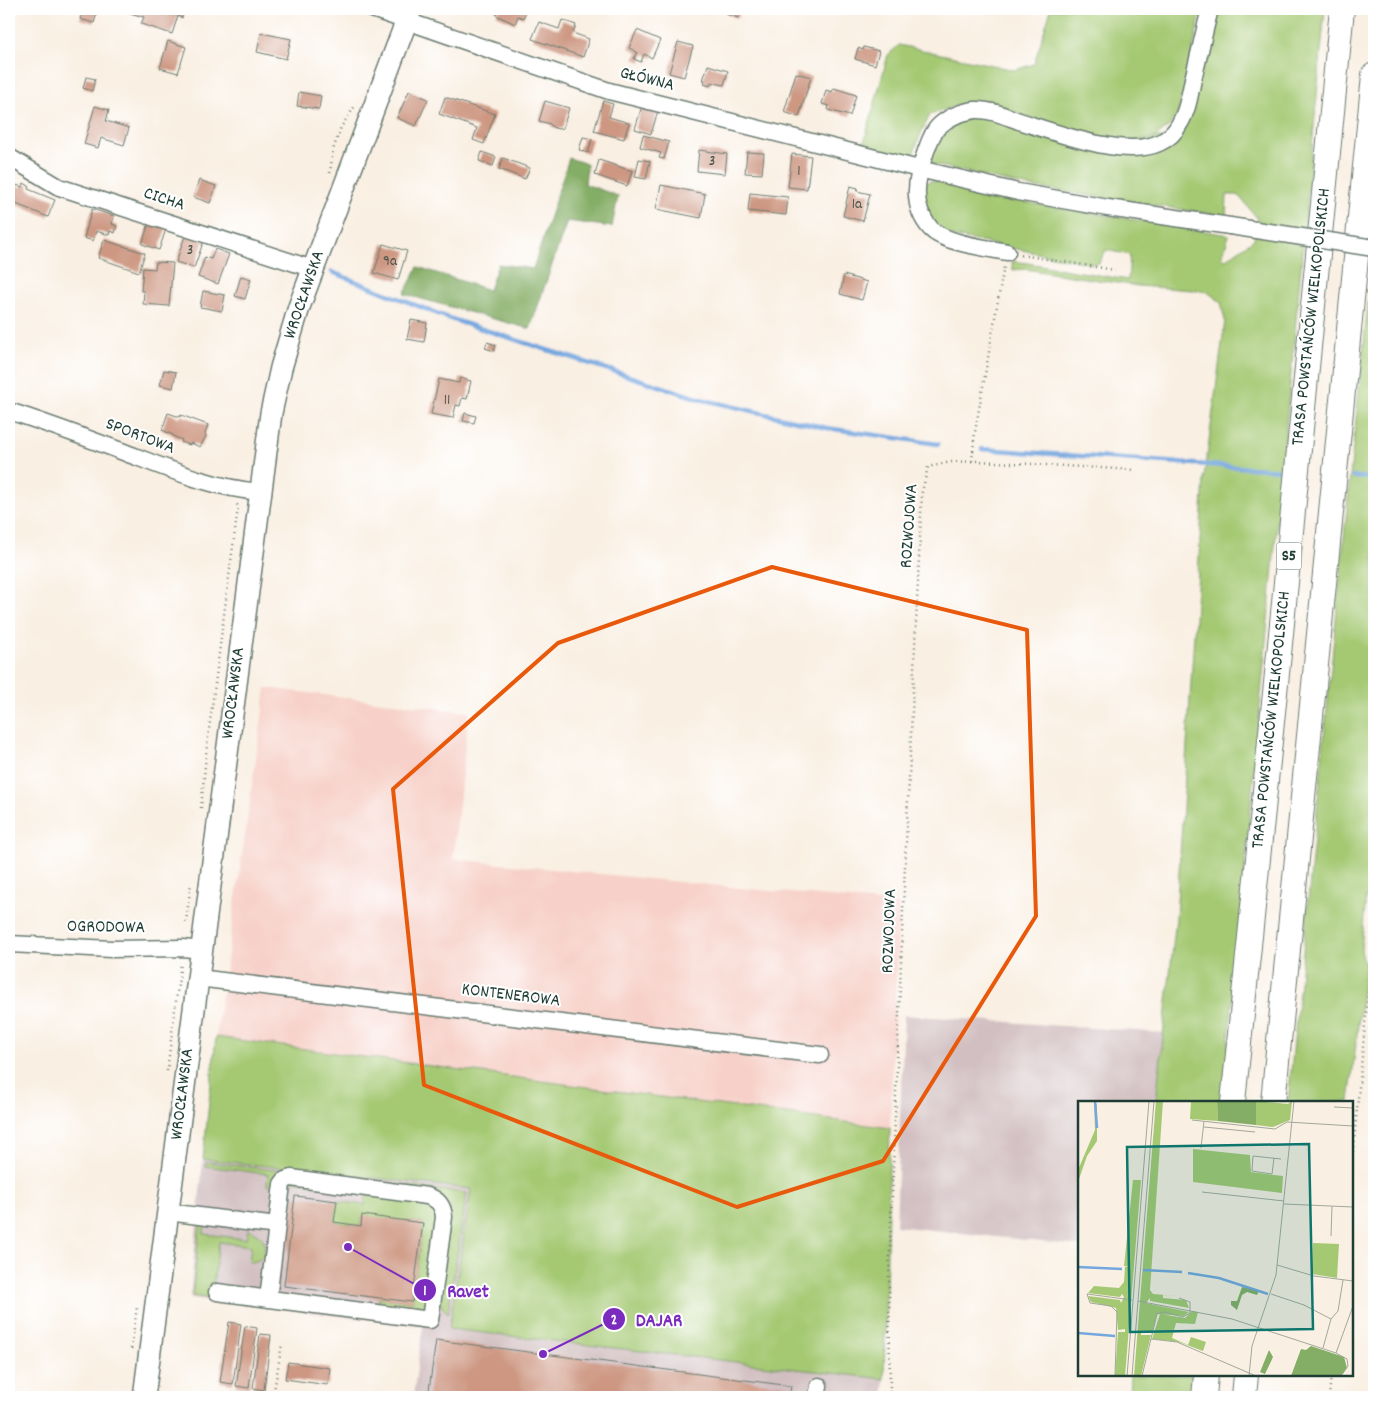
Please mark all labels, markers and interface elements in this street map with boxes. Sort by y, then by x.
street label: GŁÓWNA [617,61,677,99]
house number: 3 [709,151,715,173]
house number: 1 [797,161,801,183]
street label: CICHA [140,182,188,218]
street label: TRASA POWSTAŃCÓW WIELKOPOLSKICH [1286,187,1338,447]
house number: 1a [852,194,863,216]
house number: 3 [187,240,193,262]
street label: WROCŁAWSKA [278,247,332,343]
house number: 9a [383,251,398,273]
house number: 11 [444,390,450,412]
street label: SPORTOWA [101,412,179,462]
street label: ROZWOJOWA [895,483,925,569]
road number: S5 [1276,542,1302,570]
street label: TRASA POWSTAŃCÓW WIELKOPOLSKICH [1246,590,1298,850]
street label: WROCŁAWSKA [216,646,252,740]
street label: ROZWOJOWA [876,888,904,974]
street label: OGRODOWA [67,915,146,941]
street label: KONTENEROWA [460,978,562,1014]
street label: WROCŁAWSKA [165,1047,201,1141]
inset map [1078,1101,1353,1376]
callout: Ravet [413,1273,499,1307]
text: Ravet [447,1280,489,1307]
text: 1 [423,1281,427,1303]
callout: DAJAR [601,1302,693,1336]
text: DAJAR [636,1309,682,1336]
text: 2 [611,1310,617,1332]

